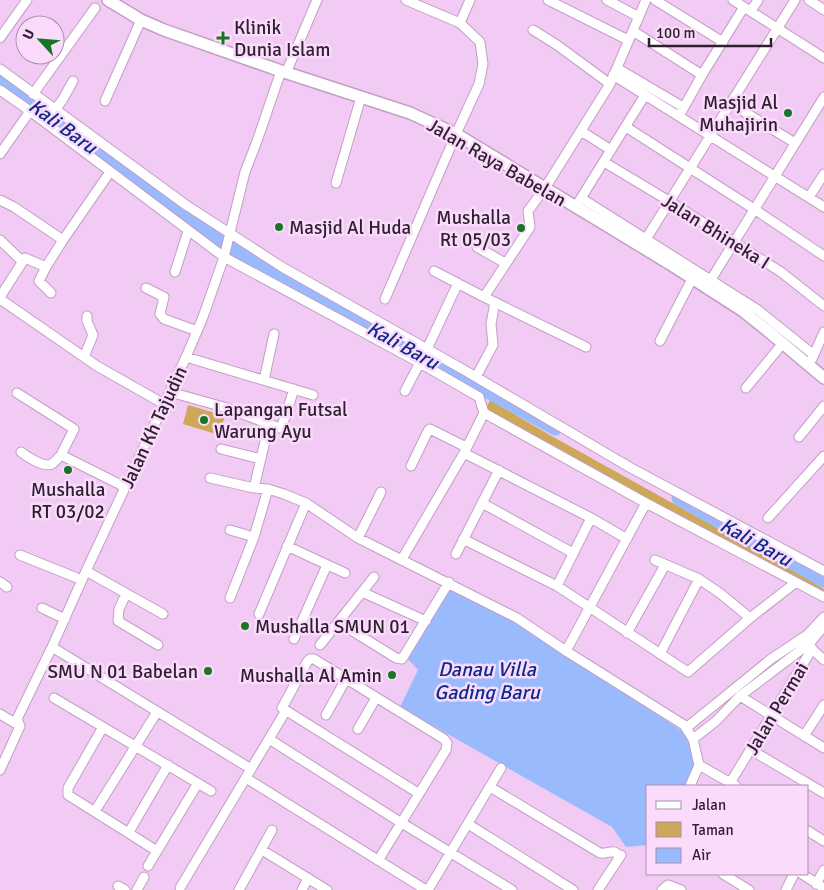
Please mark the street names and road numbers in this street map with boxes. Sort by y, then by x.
street label: Jalan Raya Babelan [423,113,570,212]
street label: Jalan Bhineka I [657,189,774,275]
street label: Jalan Kh Tajudin [115,362,193,492]
street label: Jalan Permai [740,658,814,759]

